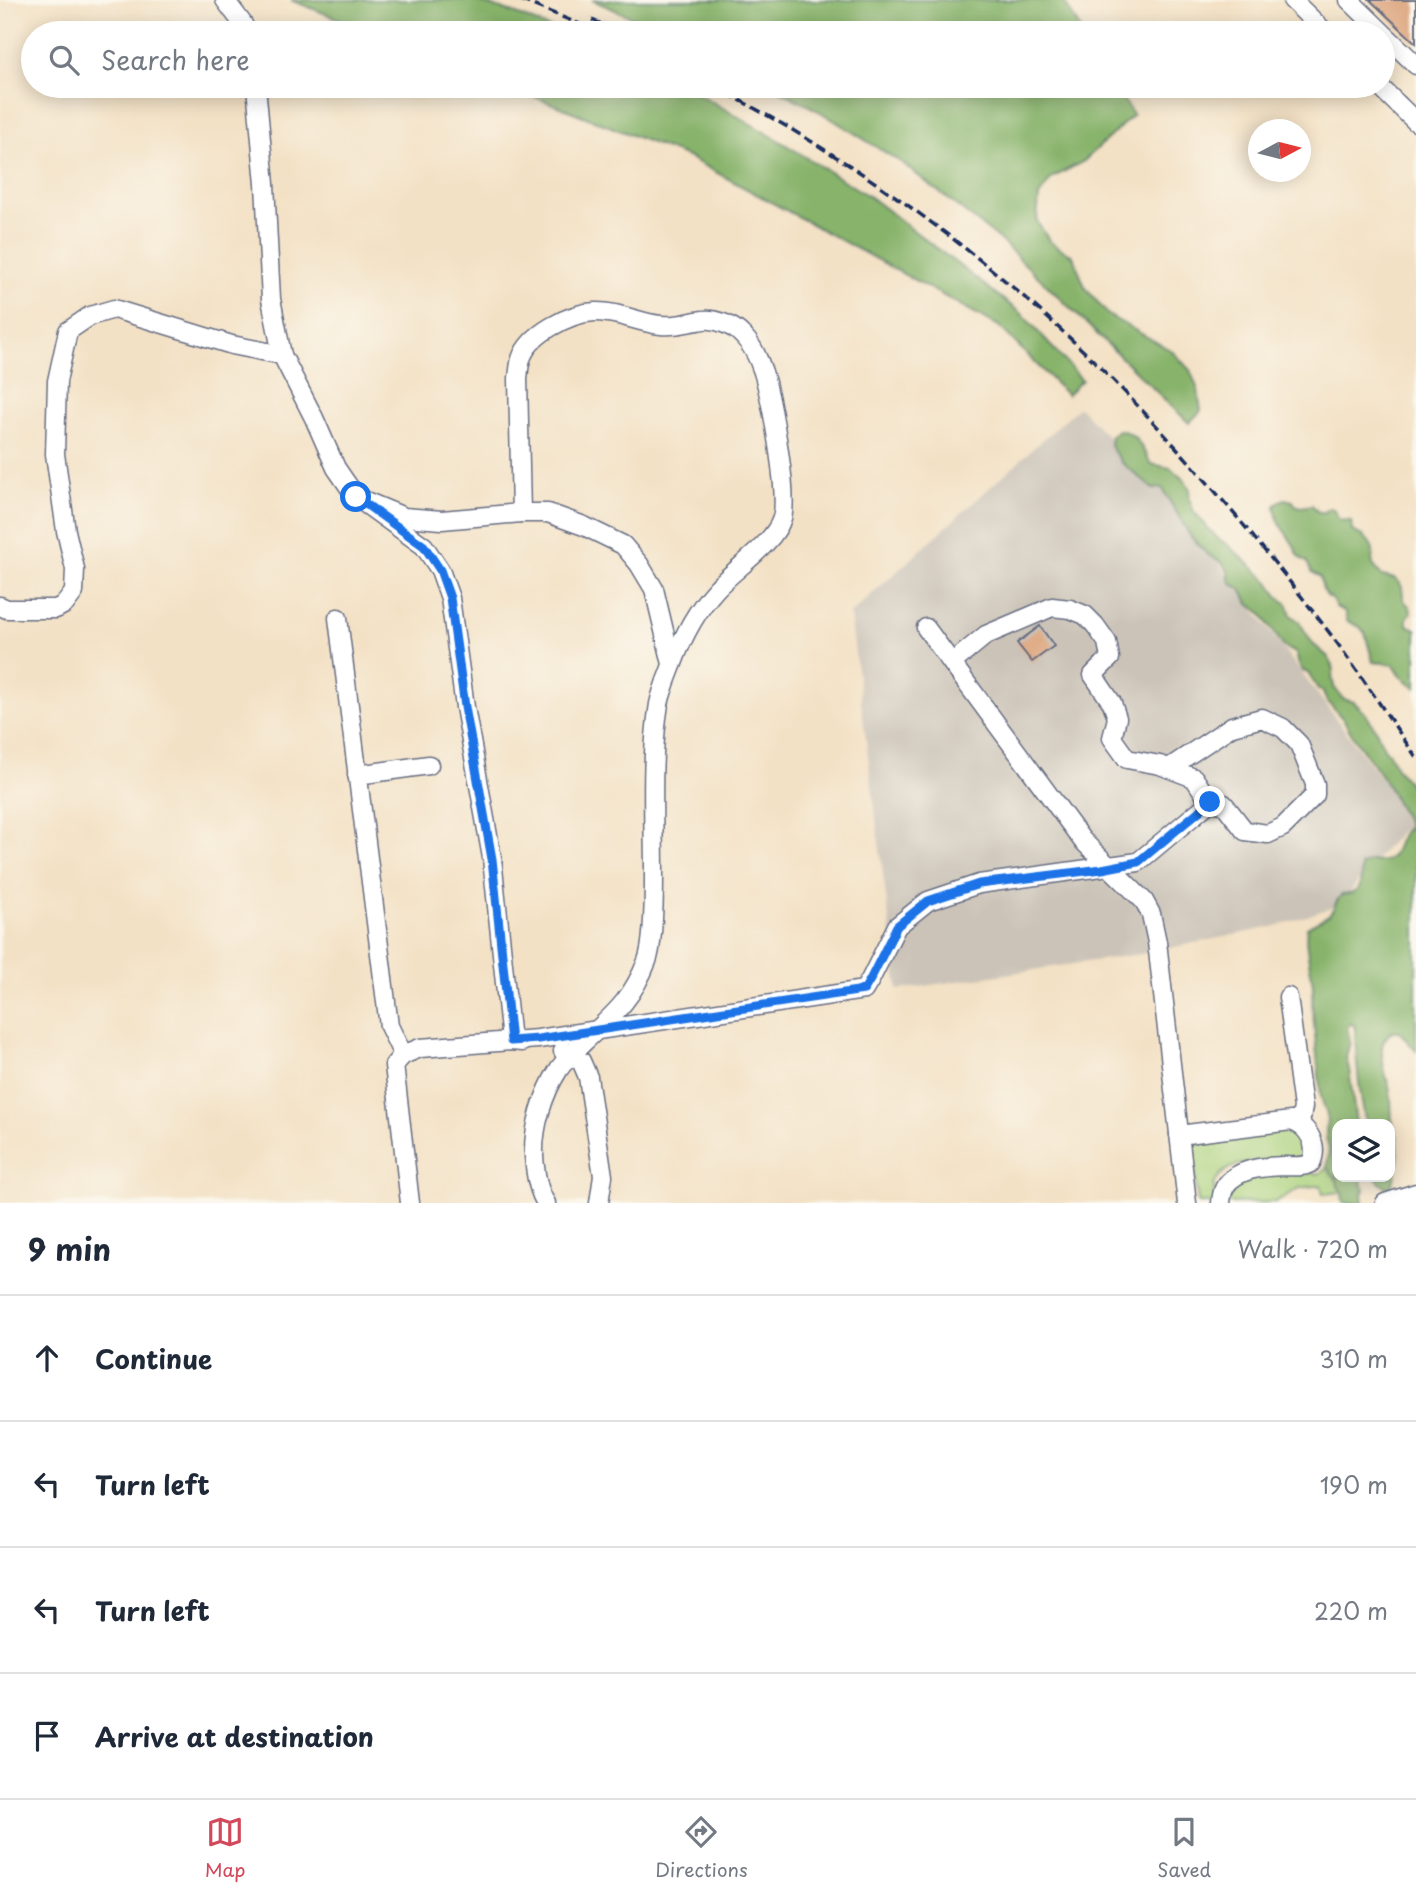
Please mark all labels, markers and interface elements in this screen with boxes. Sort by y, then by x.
search box [21,21,1395,98]
text: Search here [101,40,250,79]
icon: search [45,41,83,79]
north arrow [1248,119,1311,182]
route start [340,481,371,512]
route end [1194,786,1225,817]
map controls [1332,1119,1395,1182]
button: layers [1332,1119,1395,1182]
text: 9 min [28,1226,111,1271]
text: Walk · 720 m [1238,1231,1388,1266]
icon: ahead [28,1339,66,1377]
text: Continue [95,1339,212,1378]
text: 310 m [1319,1341,1388,1376]
icon: left [28,1465,66,1503]
text: Turn left [95,1465,210,1504]
text: 190 m [1320,1467,1388,1502]
icon: left [28,1591,66,1629]
text: Turn left [95,1591,210,1630]
text: 220 m [1314,1593,1388,1628]
icon: arrive [28,1717,66,1755]
text: Arrive at destination [95,1717,374,1756]
tab: Map [205,1813,245,1883]
tab: Directions [655,1813,748,1883]
tab: Saved [1157,1813,1211,1883]

